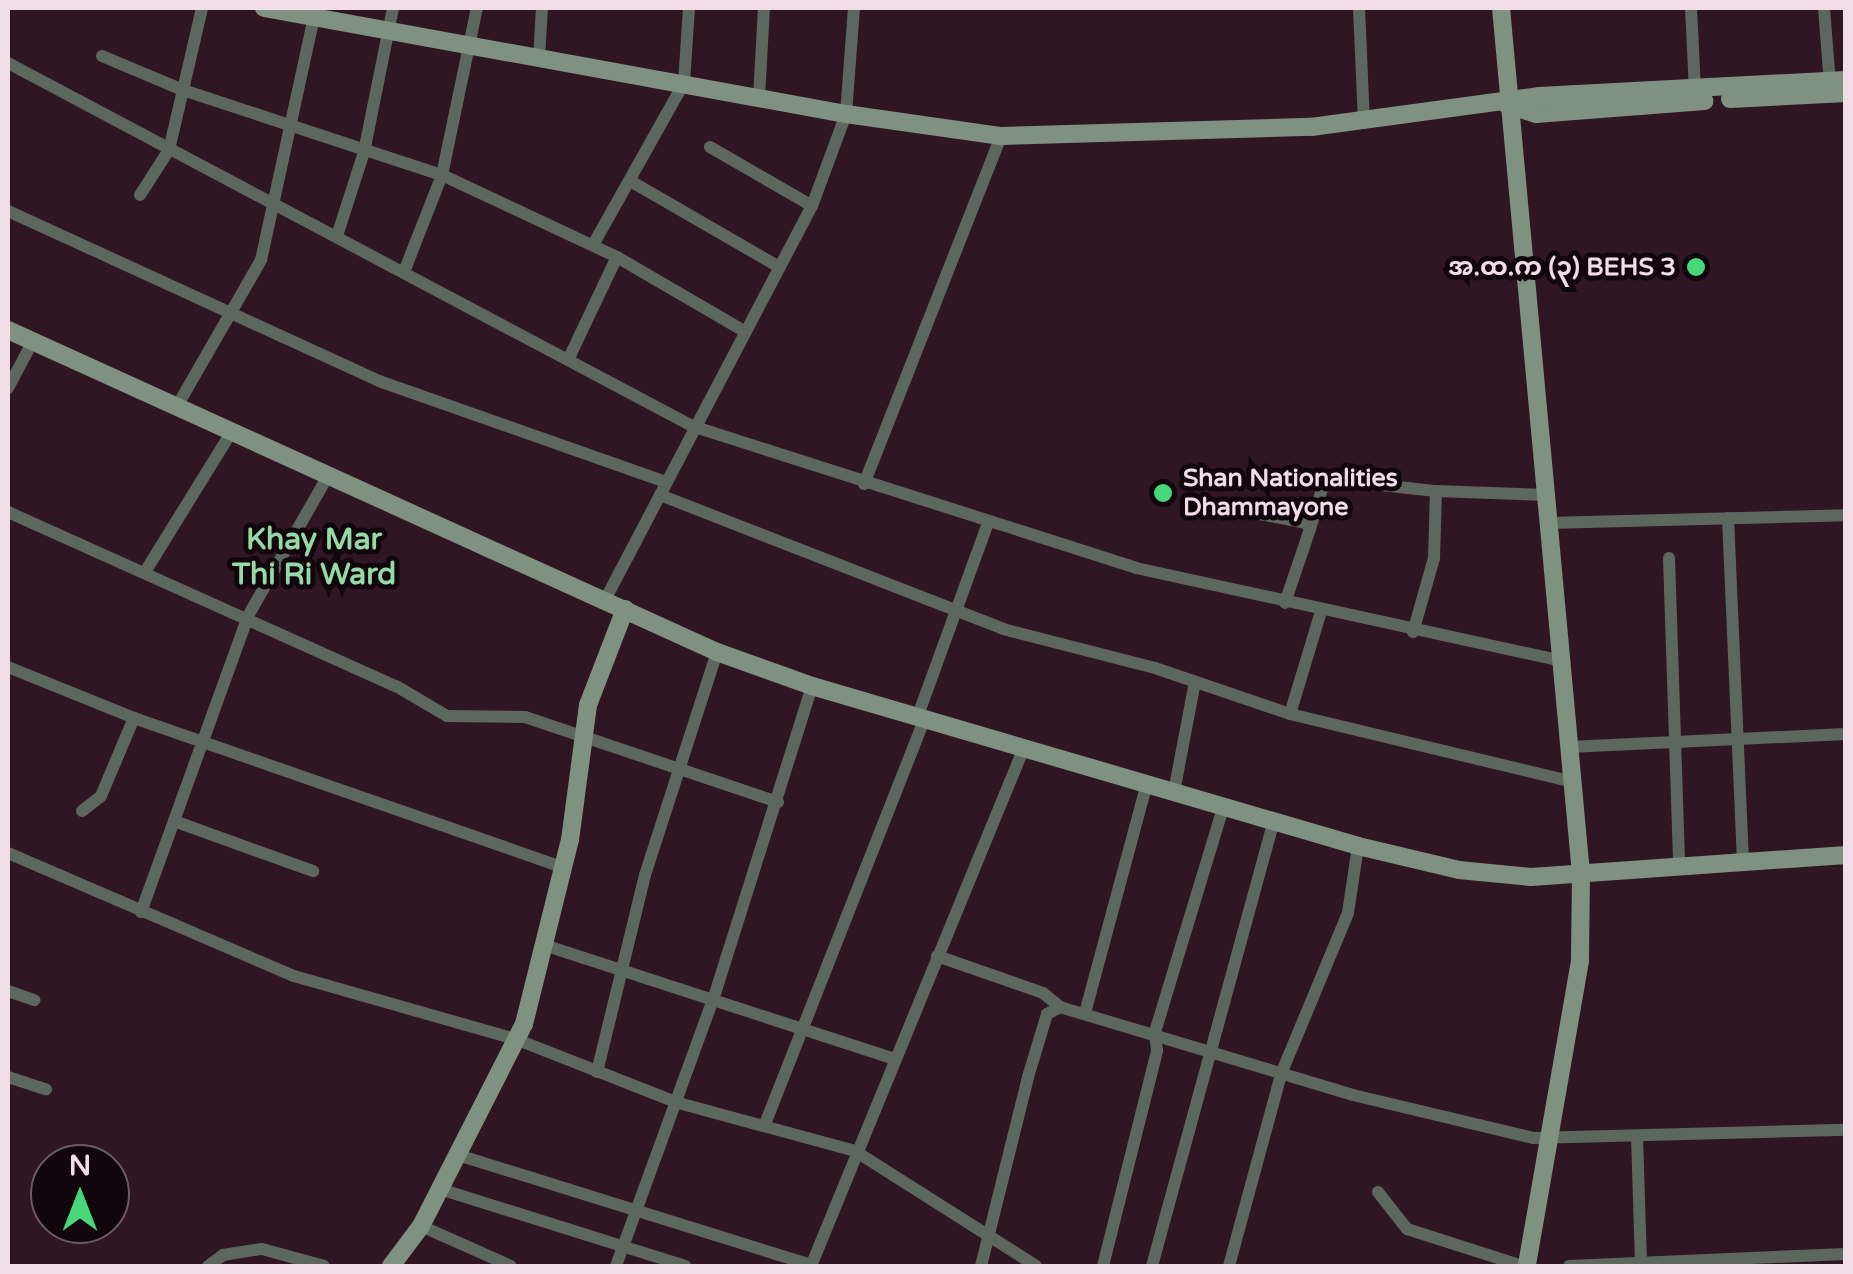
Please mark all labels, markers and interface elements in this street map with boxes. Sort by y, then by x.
place label: အ.ထ.က (၃) BEHS 3 [1448,252,1676,282]
marker: အ.ထ.က (၃) BEHS 3 [1685,256,1707,278]
place label: Shan Nationalities Dhammayone [1183,464,1398,523]
marker: Shan Nationalities Dhammayone [1152,482,1174,504]
district label: Khay Mar Thi Ri Ward [232,522,396,592]
north arrow [30,1144,130,1244]
text: N [69,1149,91,1183]

